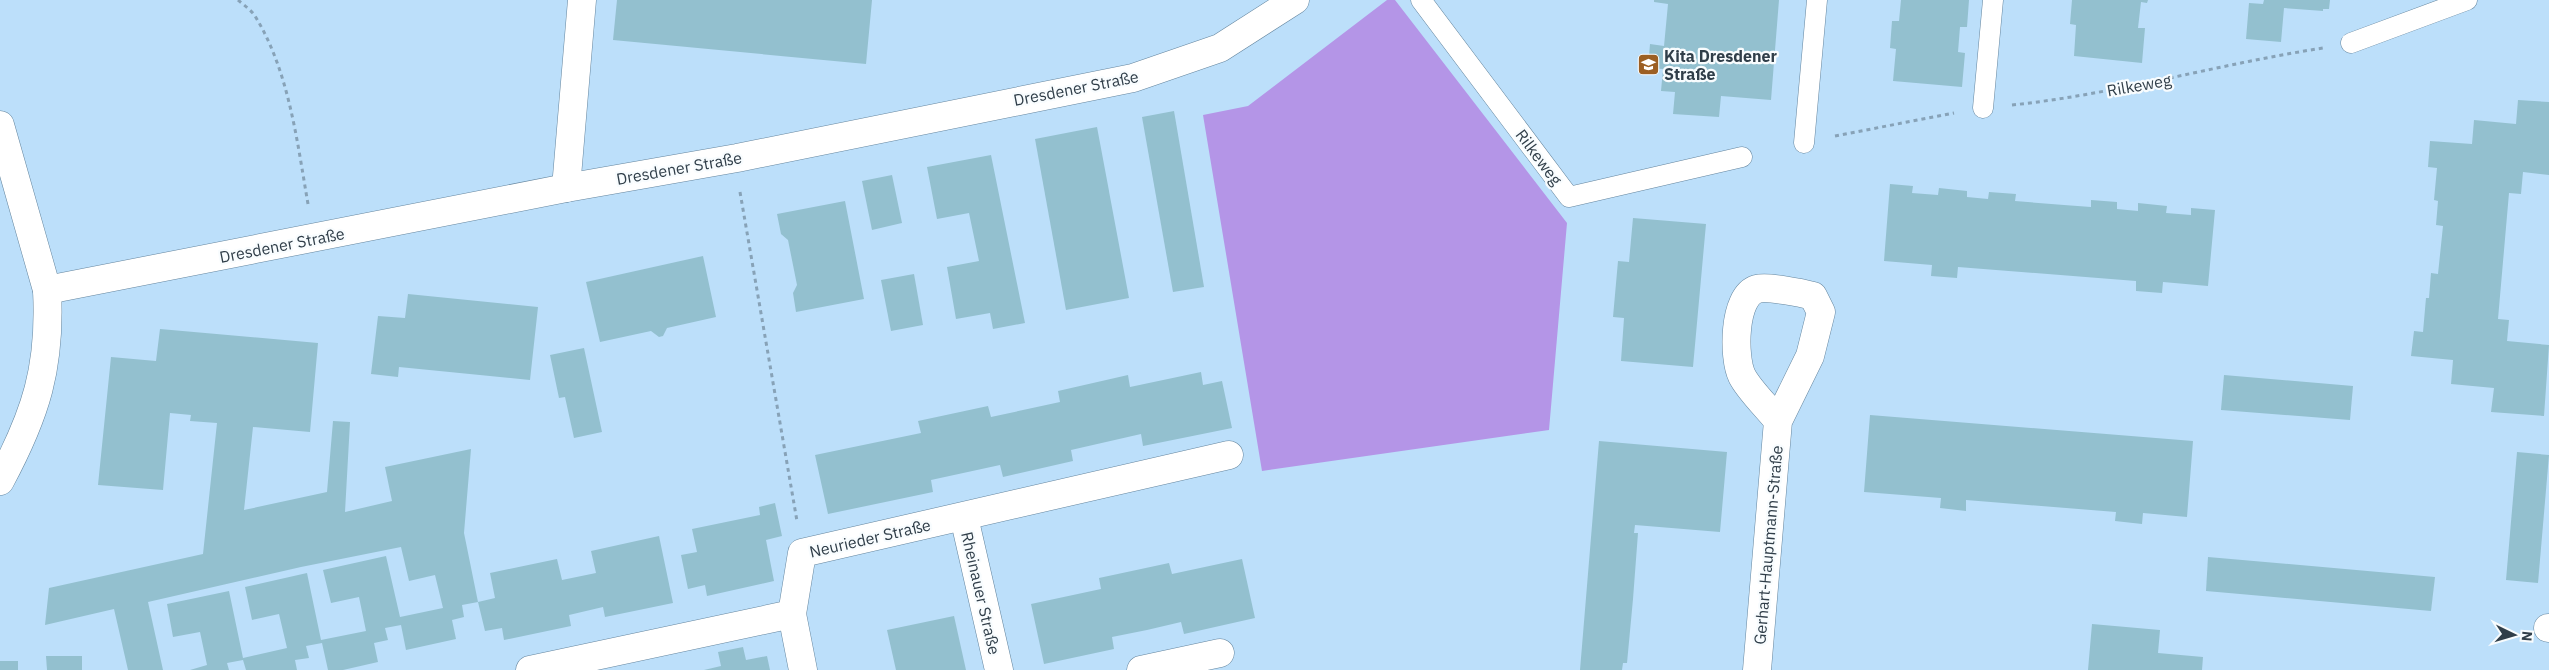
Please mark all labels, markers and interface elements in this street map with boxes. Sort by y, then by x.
place label: Kita Dresdener Straße [1664,46,1778,84]
school or university icon: Kita Dresdener Straße [1636,53,1660,77]
street label: Dresdener Straße [1012,66,1140,110]
street label: Rilkeweg [2105,69,2173,100]
street label: Rilkeweg [1511,125,1567,189]
street label: Dresdener Straße [615,147,743,189]
street label: Dresdener Straße [218,223,346,267]
street label: Gerhart-Hauptmann-Straße [1749,444,1787,645]
street label: Neurieder Straße [807,514,933,562]
street label: Rheinauer Straße [957,530,1005,657]
north arrow [2489,610,2539,660]
text: N [2518,630,2536,642]

